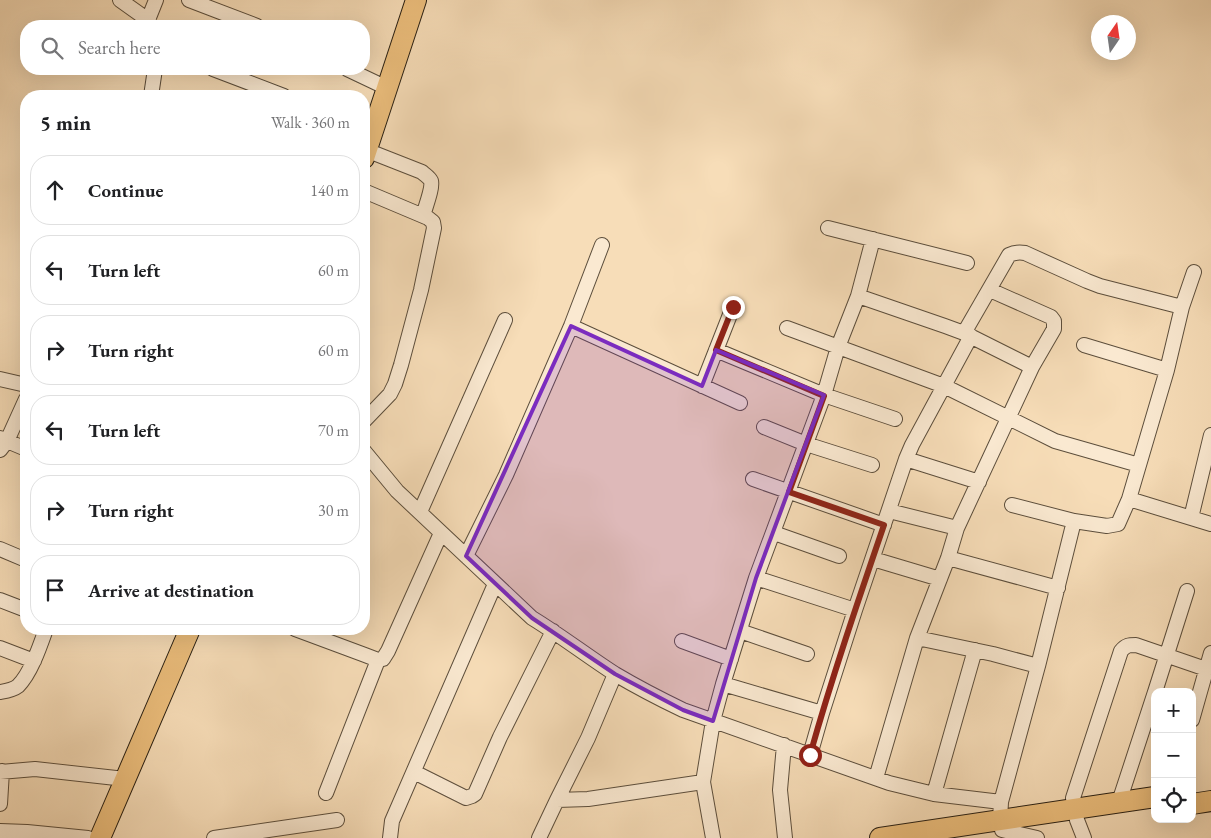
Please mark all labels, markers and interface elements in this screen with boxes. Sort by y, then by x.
north arrow [1091,15,1136,60]
search box [20,20,370,75]
icon: search [38,34,66,62]
text: Search here [78,35,160,60]
text: 5 min [40,109,91,136]
text: Walk · 360 m [271,112,350,133]
icon: ahead [41,176,69,204]
text: Continue [88,178,163,203]
text: 140 m [310,180,349,201]
icon: left [41,256,69,284]
text: Turn left [88,258,160,283]
text: 60 m [318,260,349,281]
route end [722,296,745,319]
icon: right [41,336,69,364]
text: Turn right [88,338,174,363]
text: 60 m [318,340,349,361]
icon: left [41,416,69,444]
text: Turn left [88,418,160,443]
text: 70 m [318,420,349,441]
icon: right [41,496,69,524]
text: Turn right [88,498,174,523]
text: 30 m [318,500,349,521]
icon: arrive [41,576,69,604]
text: Arrive at destination [88,578,254,603]
map controls [1151,688,1196,823]
button: + [1151,688,1196,733]
button: − [1151,733,1196,778]
route start [799,744,822,767]
button: locate [1151,778,1196,823]

